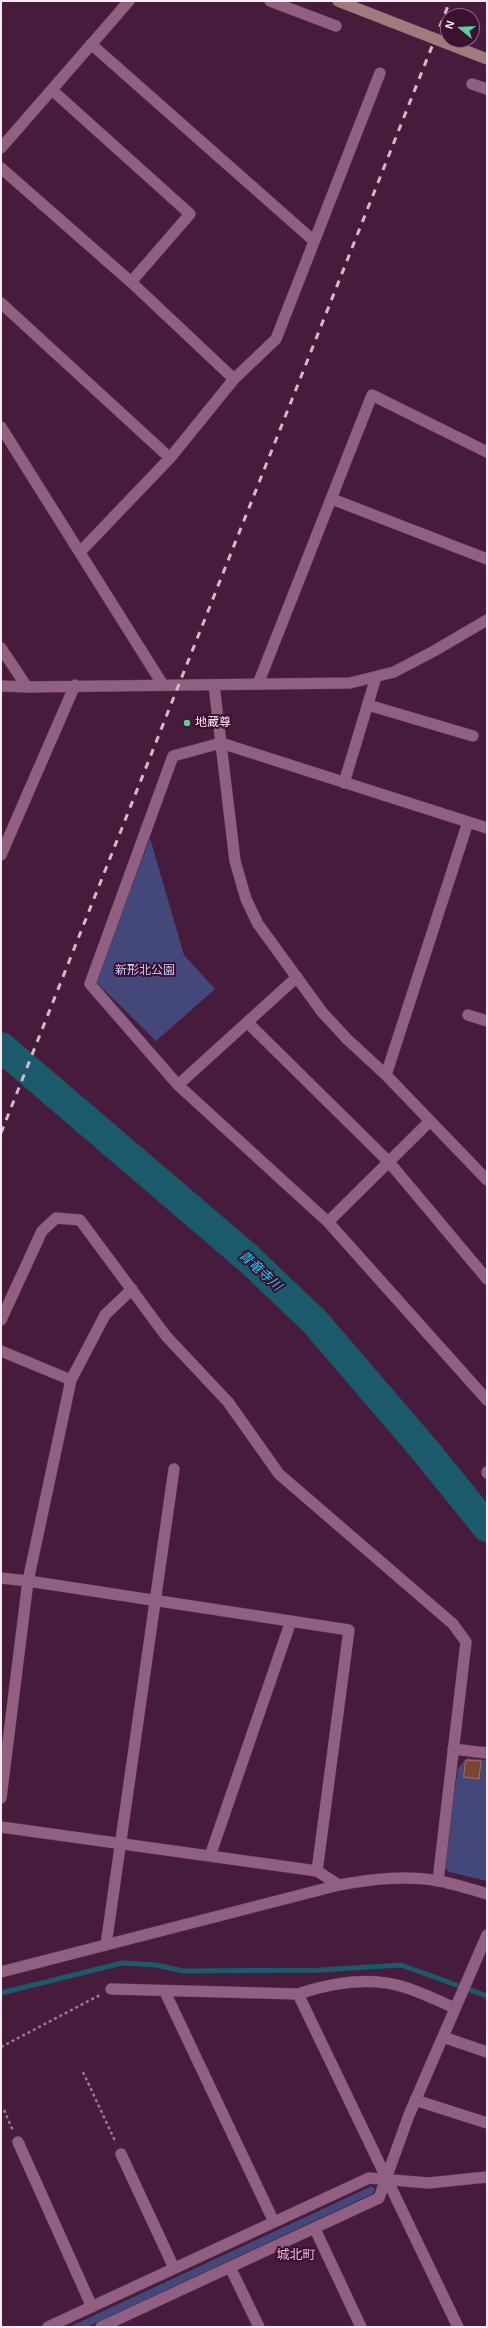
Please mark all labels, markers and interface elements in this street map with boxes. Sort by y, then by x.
north arrow [440,8,480,48]
text: N [443,19,456,30]
place label: 地蔵尊 [195,716,231,730]
marker: 地蔵尊 [182,718,192,728]
park label: 新形北公園 [115,964,175,978]
water label: 青竜寺川 [235,1248,285,1294]
district label: 城北町 [277,2247,315,2263]

